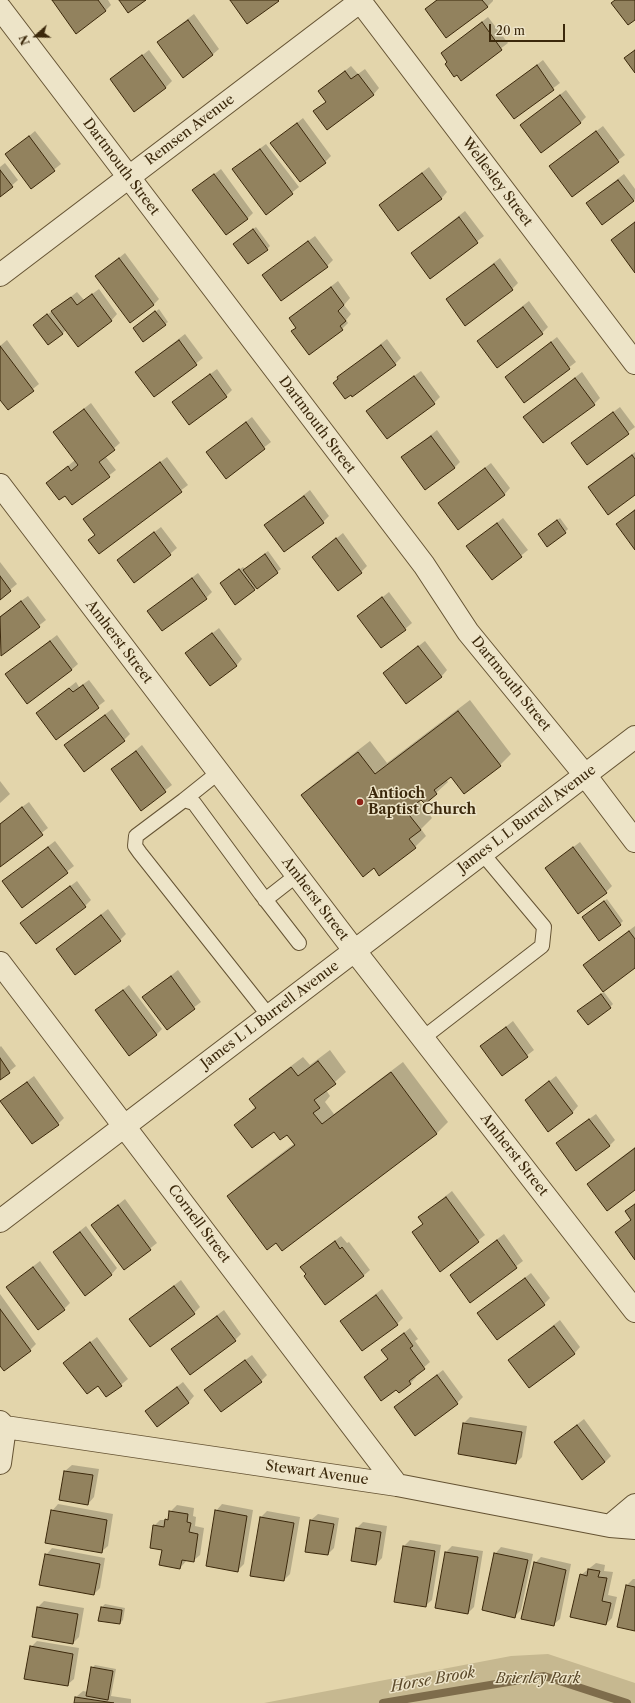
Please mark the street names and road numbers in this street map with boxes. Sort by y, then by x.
street label: Remsen Avenue [142,91,238,169]
street label: Dartmouth Street [79,115,163,219]
street label: Wellesley Street [458,134,536,230]
street label: Dartmouth Street [275,373,359,477]
street label: Amherst Street [82,597,156,687]
street label: Dartmouth Street [468,633,554,735]
street label: James L L Burrell Avenue [455,762,599,876]
street label: Amherst Street [278,854,352,944]
street label: James L L Burrell Avenue [198,958,342,1072]
street label: Amherst Street [477,1110,551,1200]
street label: Cornell Street [164,1182,234,1266]
street label: Stewart Avenue [264,1457,370,1489]

